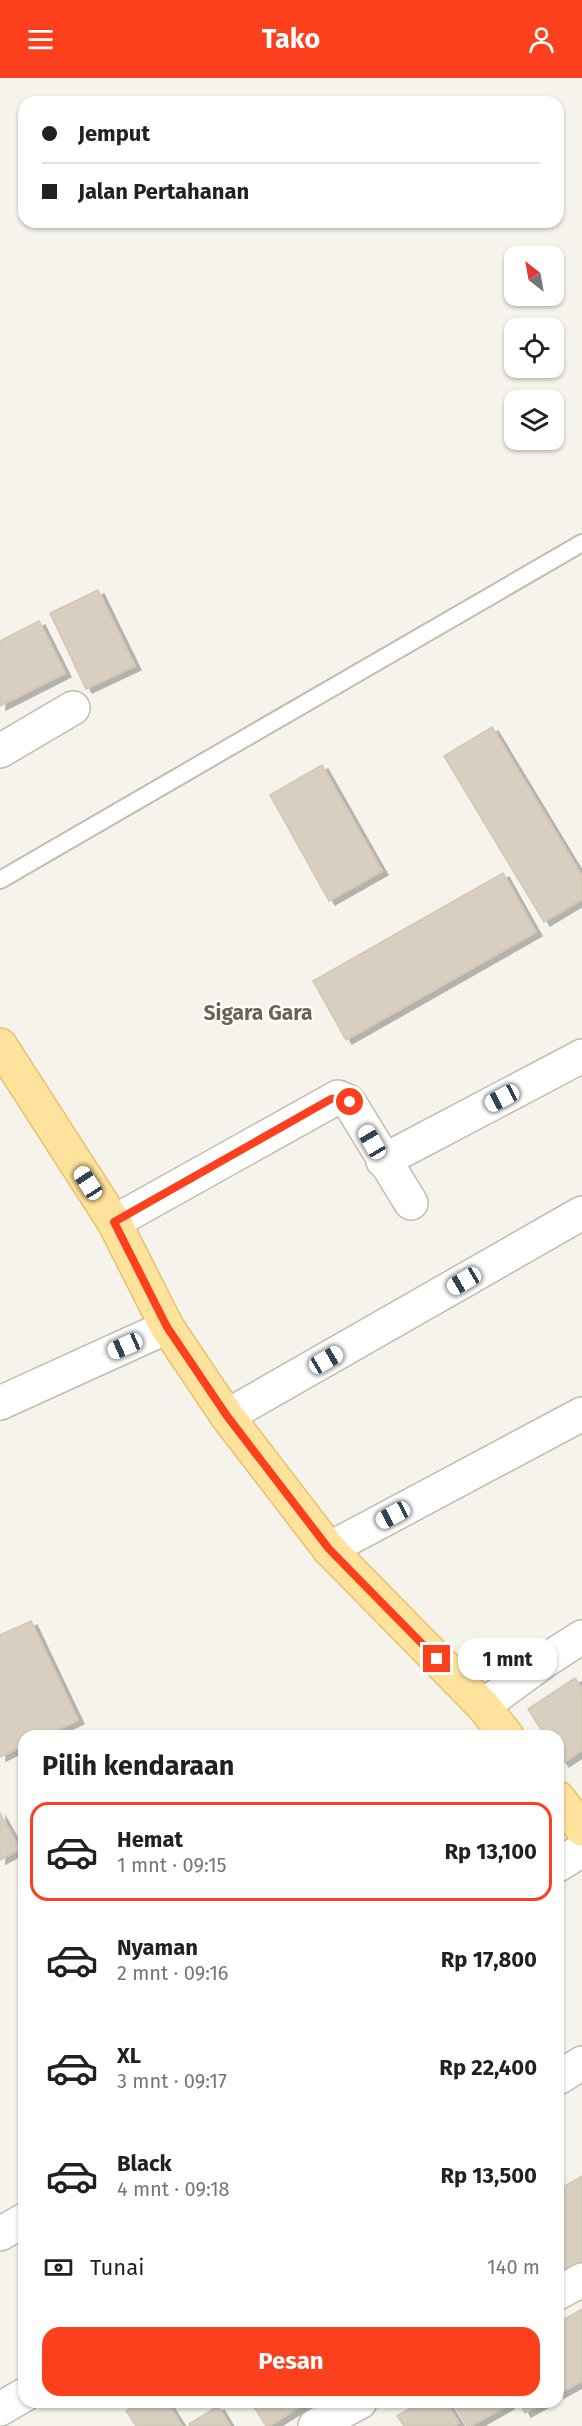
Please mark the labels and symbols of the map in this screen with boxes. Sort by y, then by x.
north arrow [504,246,564,306]
district label: Sigara Gara [204,1000,312,1026]
car [482,1082,522,1114]
route start [336,1088,363,1115]
car [355,1122,389,1162]
car [71,1163,105,1203]
car [444,1264,484,1298]
car [105,1330,145,1362]
car [306,1343,346,1377]
car [373,1499,413,1531]
callout: 1 mnt [458,1638,557,1680]
route end [423,1645,450,1672]

